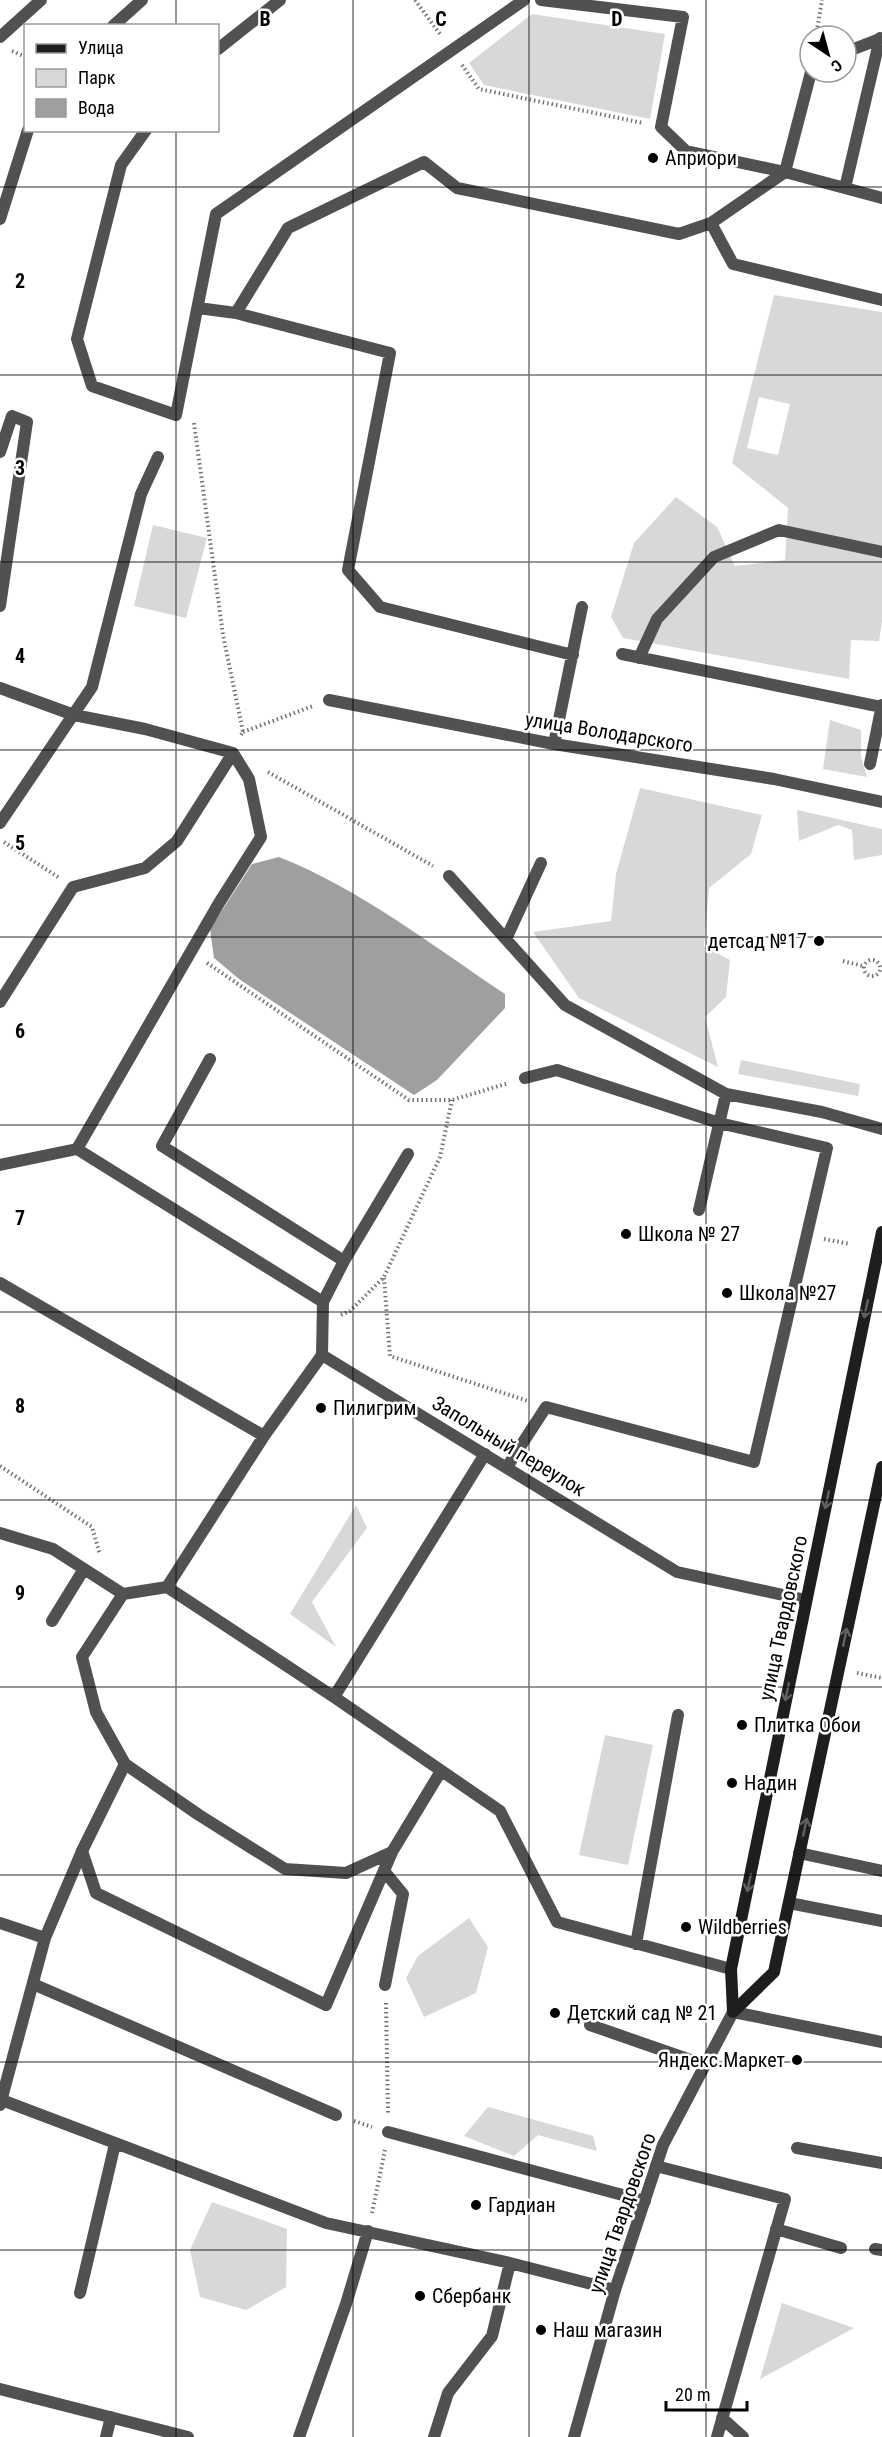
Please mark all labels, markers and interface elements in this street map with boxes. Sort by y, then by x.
text: B [259,7,271,31]
text: C [435,7,447,31]
text: D [611,7,623,31]
legend [24,24,219,132]
north arrow [798,24,858,84]
text: Улица [78,37,124,58]
text: С [827,55,846,76]
text: Парк [78,67,116,88]
text: Вода [78,97,115,118]
place label: Априори [665,146,737,170]
marker: Априори [646,151,660,165]
text: 2 [15,269,25,293]
text: 3 [15,456,25,480]
text: 4 [15,644,25,668]
street label: улица Володарского [523,707,695,757]
text: 5 [15,831,25,855]
place label: детсад №17 [708,929,807,953]
marker: детсад №17 [812,934,826,948]
text: 6 [15,1019,25,1043]
text: 7 [15,1206,25,1230]
place label: Школа № 27 [638,1222,740,1246]
marker: Школа № 27 [619,1227,633,1241]
place label: Школа №27 [739,1281,836,1305]
marker: Школа №27 [720,1286,734,1300]
one-way arrow [860,1299,871,1319]
street label: Запольный переулок [428,1391,590,1501]
text: 8 [15,1394,25,1418]
place label: Пилигрим [333,1396,416,1420]
marker: Пилигрим [314,1401,328,1415]
one-way arrow [821,1490,832,1510]
street label: улица Твардовского [754,1533,812,1703]
text: 9 [15,1581,25,1605]
one-way arrow [840,1627,852,1646]
one-way arrow [781,1682,793,1701]
place label: Плитка Обои [754,1713,861,1737]
marker: Плитка Обои [735,1718,749,1732]
place label: Надин [744,1771,797,1795]
marker: Надин [725,1776,739,1790]
one-way arrow [800,1818,811,1838]
one-way arrow [742,1873,754,1892]
place label: Wildberries [698,1915,787,1939]
marker: Wildberries [679,1920,693,1934]
place label: Детский сад № 21 [567,2001,717,2025]
marker: Детский сад № 21 [548,2006,562,2020]
place label: Яндекс.Маркет [658,2048,785,2072]
marker: Яндекс.Маркет [790,2053,804,2067]
street label: улица Твардовского [583,2130,661,2296]
place label: Гардиан [488,2193,556,2217]
marker: Гардиан [469,2198,483,2212]
place label: Сбербанк [432,2284,512,2308]
marker: Сбербанк [413,2289,427,2303]
place label: Наш магазин [553,2318,662,2342]
marker: Наш магазин [534,2323,548,2337]
scale bar [666,2374,747,2412]
text: 20 m [675,2384,710,2405]

